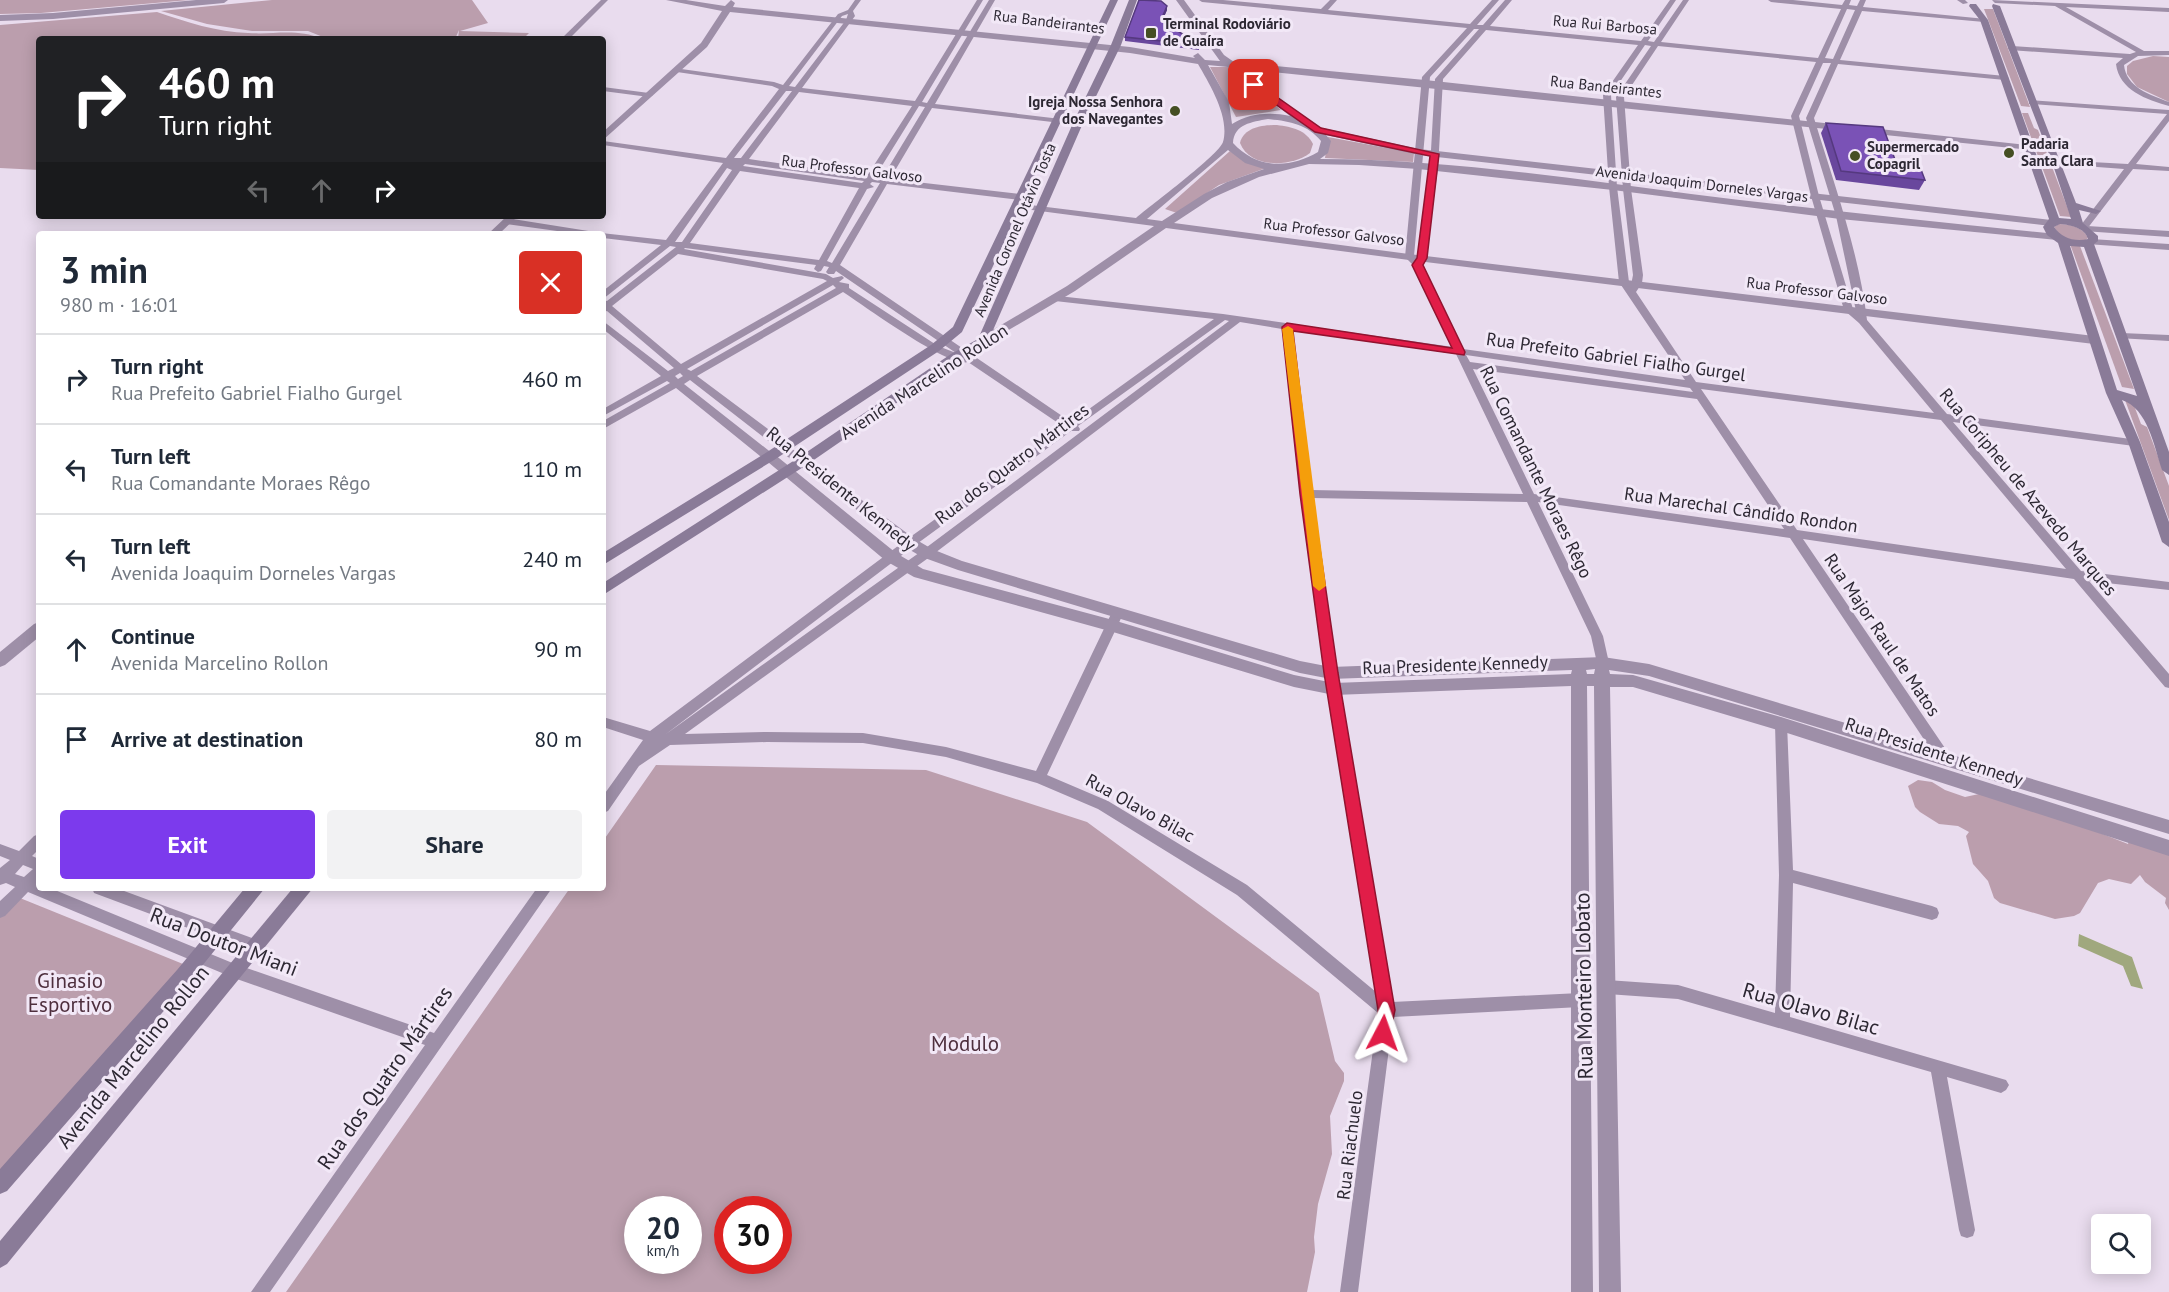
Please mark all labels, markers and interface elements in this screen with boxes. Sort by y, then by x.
street label: Rua Bandeirantes [992,5,1106,38]
street label: Rua Rui Barbosa [1552,10,1658,39]
place label: Terminal Rodoviário de Guaíra [1163,14,1291,50]
marker: Terminal Rodoviário de Guaíra [1144,26,1158,40]
text: 460 m [159,55,275,110]
pin [1228,59,1279,110]
icon: right [60,60,138,138]
icon: arrive [1237,68,1270,101]
street label: Rua Bandeirantes [1549,71,1663,102]
place label: Igreja Nossa Senhora dos Navegantes [1028,92,1163,128]
marker: Igreja Nossa Senhora dos Navegantes [1168,104,1182,118]
text: Turn right [159,108,272,142]
place label: Padaria Santa Clara [2021,134,2094,170]
place label: Supermercado Copagril [1867,137,1959,173]
street label: Avenida Coronel Otávio Tosta [969,140,1060,320]
marker: Padaria Santa Clara [2002,146,2016,160]
marker: Supermercado Copagril [1848,149,1862,163]
street label: Rua Professor Galvoso [781,150,923,187]
street label: Avenida Joaquim Dorneles Vargas [1595,161,1809,206]
icon: left [242,174,275,207]
icon: ahead [305,174,338,207]
icon: right [368,174,401,207]
street label: Rua Professor Galvoso [1263,213,1405,250]
text: 3 min [60,246,148,293]
button: close [519,251,582,314]
street label: Rua Professor Galvoso [1746,272,1888,309]
text: 980 m · 16:01 [60,292,178,318]
street label: Avenida Marcelino Rollon [835,319,1012,444]
street label: Rua Prefeito Gabriel Fialho Gurgel [1485,327,1748,386]
text: Turn right [111,352,203,380]
street label: Rua Comandante Moraes Rêgo [1475,362,1598,582]
icon: right [60,363,93,396]
text: 460 m [522,365,582,393]
text: Rua Prefeito Gabriel Fialho Gurgel [111,380,402,406]
street label: Rua Coripheu de Azevedo Marques [1935,383,2122,600]
street label: Rua dos Quatro Mártires [930,398,1093,529]
street label: Rua Presidente Kennedy [762,421,921,556]
text: Turn left [111,442,191,470]
icon: left [60,453,93,486]
text: 110 m [522,455,582,483]
text: Rua Comandante Moraes Rêgo [111,470,370,496]
street label: Rua Marechal Cândido Rondon [1623,482,1859,537]
text: Turn left [111,532,191,560]
icon: left [60,543,93,576]
text: 240 m [522,545,582,573]
street label: Rua Major Raul de Matos [1819,549,1946,721]
text: Avenida Joaquim Dorneles Vargas [111,560,396,586]
text: Continue [111,622,195,650]
icon: ahead [60,633,93,666]
text: 90 m [534,635,582,663]
text: Avenida Marcelino Rollon [111,650,328,676]
street label: Rua Presidente Kennedy [1362,650,1549,679]
street label: Rua Presidente Kennedy [1842,712,2027,791]
icon: arrive [60,723,93,756]
text: Arrive at destination [111,725,303,753]
text: 80 m [534,725,582,753]
street label: Rua Olavo Bilac [1082,768,1199,847]
button: Exit [60,810,315,879]
button: Share [327,810,582,879]
street label: Rua Monteiro Lobato [1568,892,1599,1080]
street label: Rua Doutor Miani [146,901,302,982]
street label: Avenida Marcelino Rollon [50,960,215,1154]
park label: Ginasio Esportivo [28,967,112,1018]
street label: Rua Olavo Bilac [1740,976,1883,1041]
street label: Rua dos Quatro Mártires [311,981,458,1175]
position arrow [1351,1001,1415,1065]
park label: Modulo [931,1030,999,1057]
street label: Rua Riachuelo [1331,1089,1368,1201]
speed limit sign: 30 [714,1196,792,1274]
text: 20 [646,1208,680,1247]
map controls [2091,1214,2151,1274]
button: search [2091,1214,2151,1274]
text: km/h [647,1241,679,1260]

